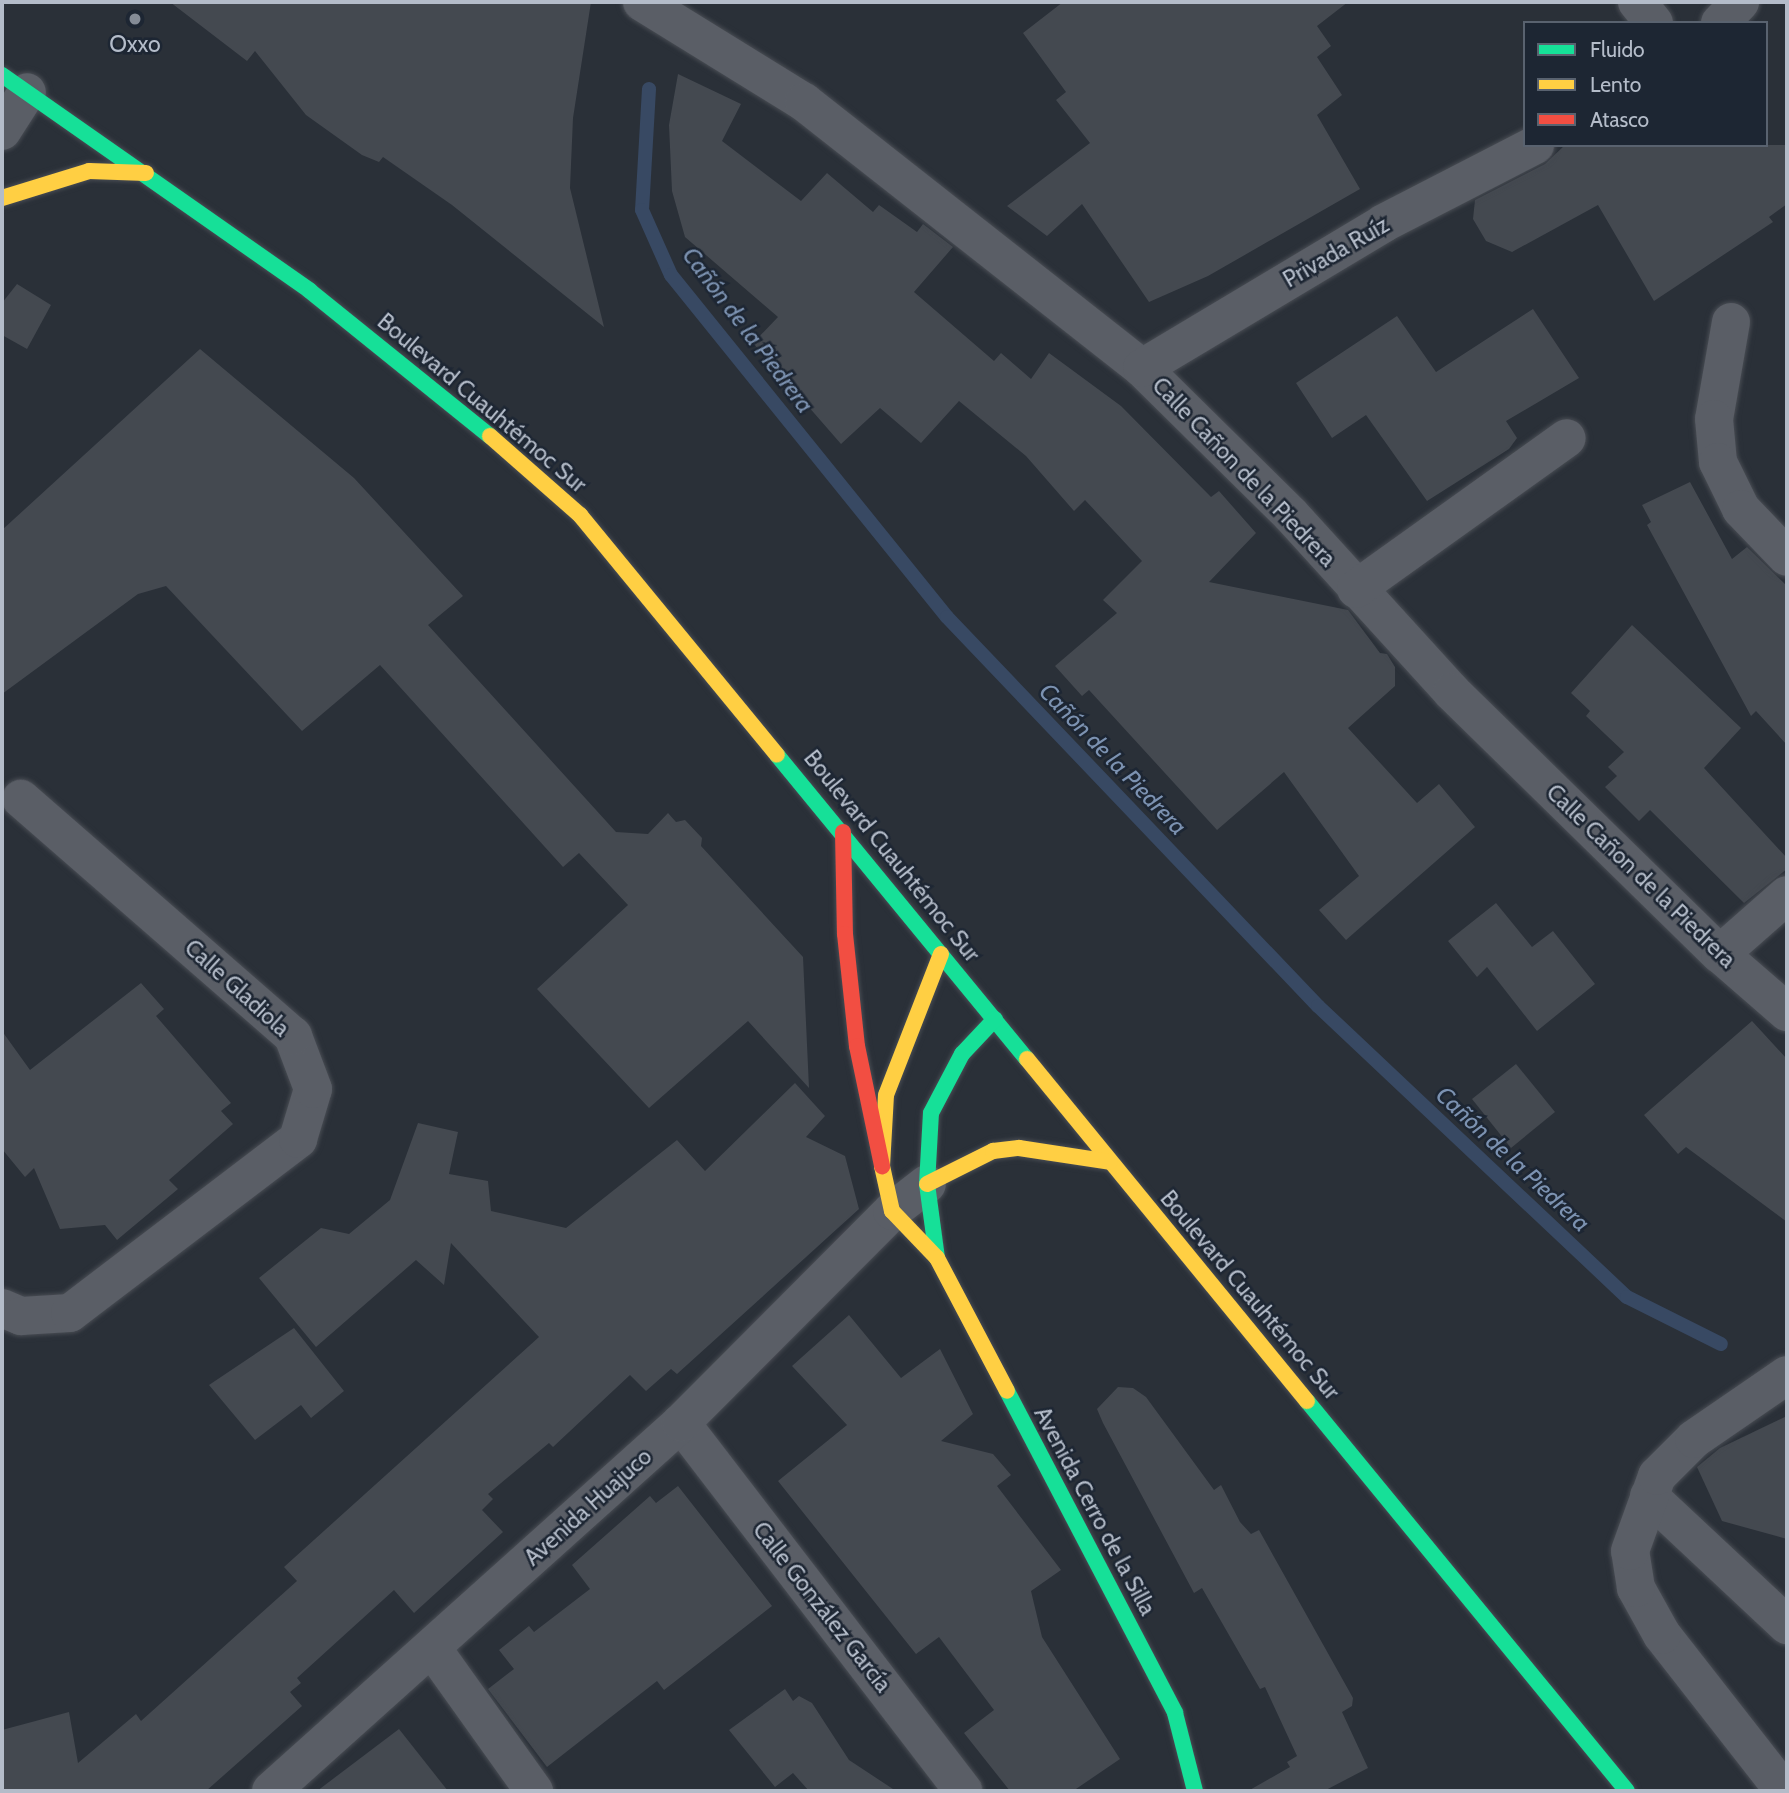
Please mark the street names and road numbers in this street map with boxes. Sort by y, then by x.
street label: Privada Ruíz [1278,211,1394,293]
street label: Boulevard Cuauhtémoc Sur [372,307,592,499]
street label: Calle Cañon de la Piedrera [1146,372,1342,572]
street label: Boulevard Cuauhtémoc Sur [798,745,986,967]
street label: Calle Cañon de la Piedrera [1541,778,1741,974]
street label: Calle Gladiola [179,934,295,1042]
street label: Boulevard Cuauhtémoc Sur [1154,1185,1346,1405]
street label: Avenida Cerro de la Silla [1028,1402,1162,1620]
street label: Avenida Huajuco [519,1443,657,1571]
street label: Calle González García [747,1516,897,1698]

